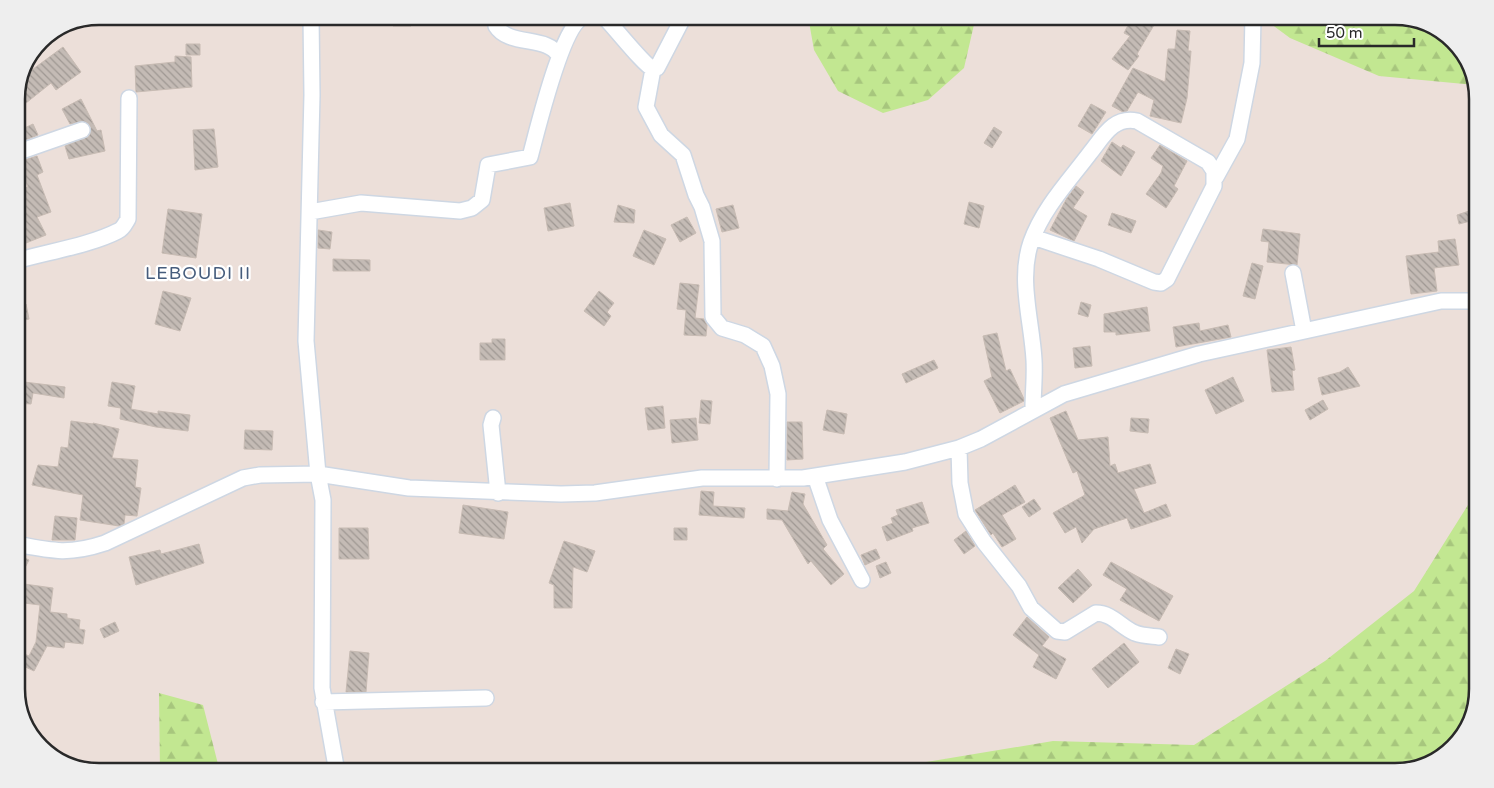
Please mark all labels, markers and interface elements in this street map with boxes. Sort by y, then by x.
scale bar [1319,15,1414,47]
text: 50 m [1326,24,1363,42]
district label: LEBOUDI II [145,262,251,284]

